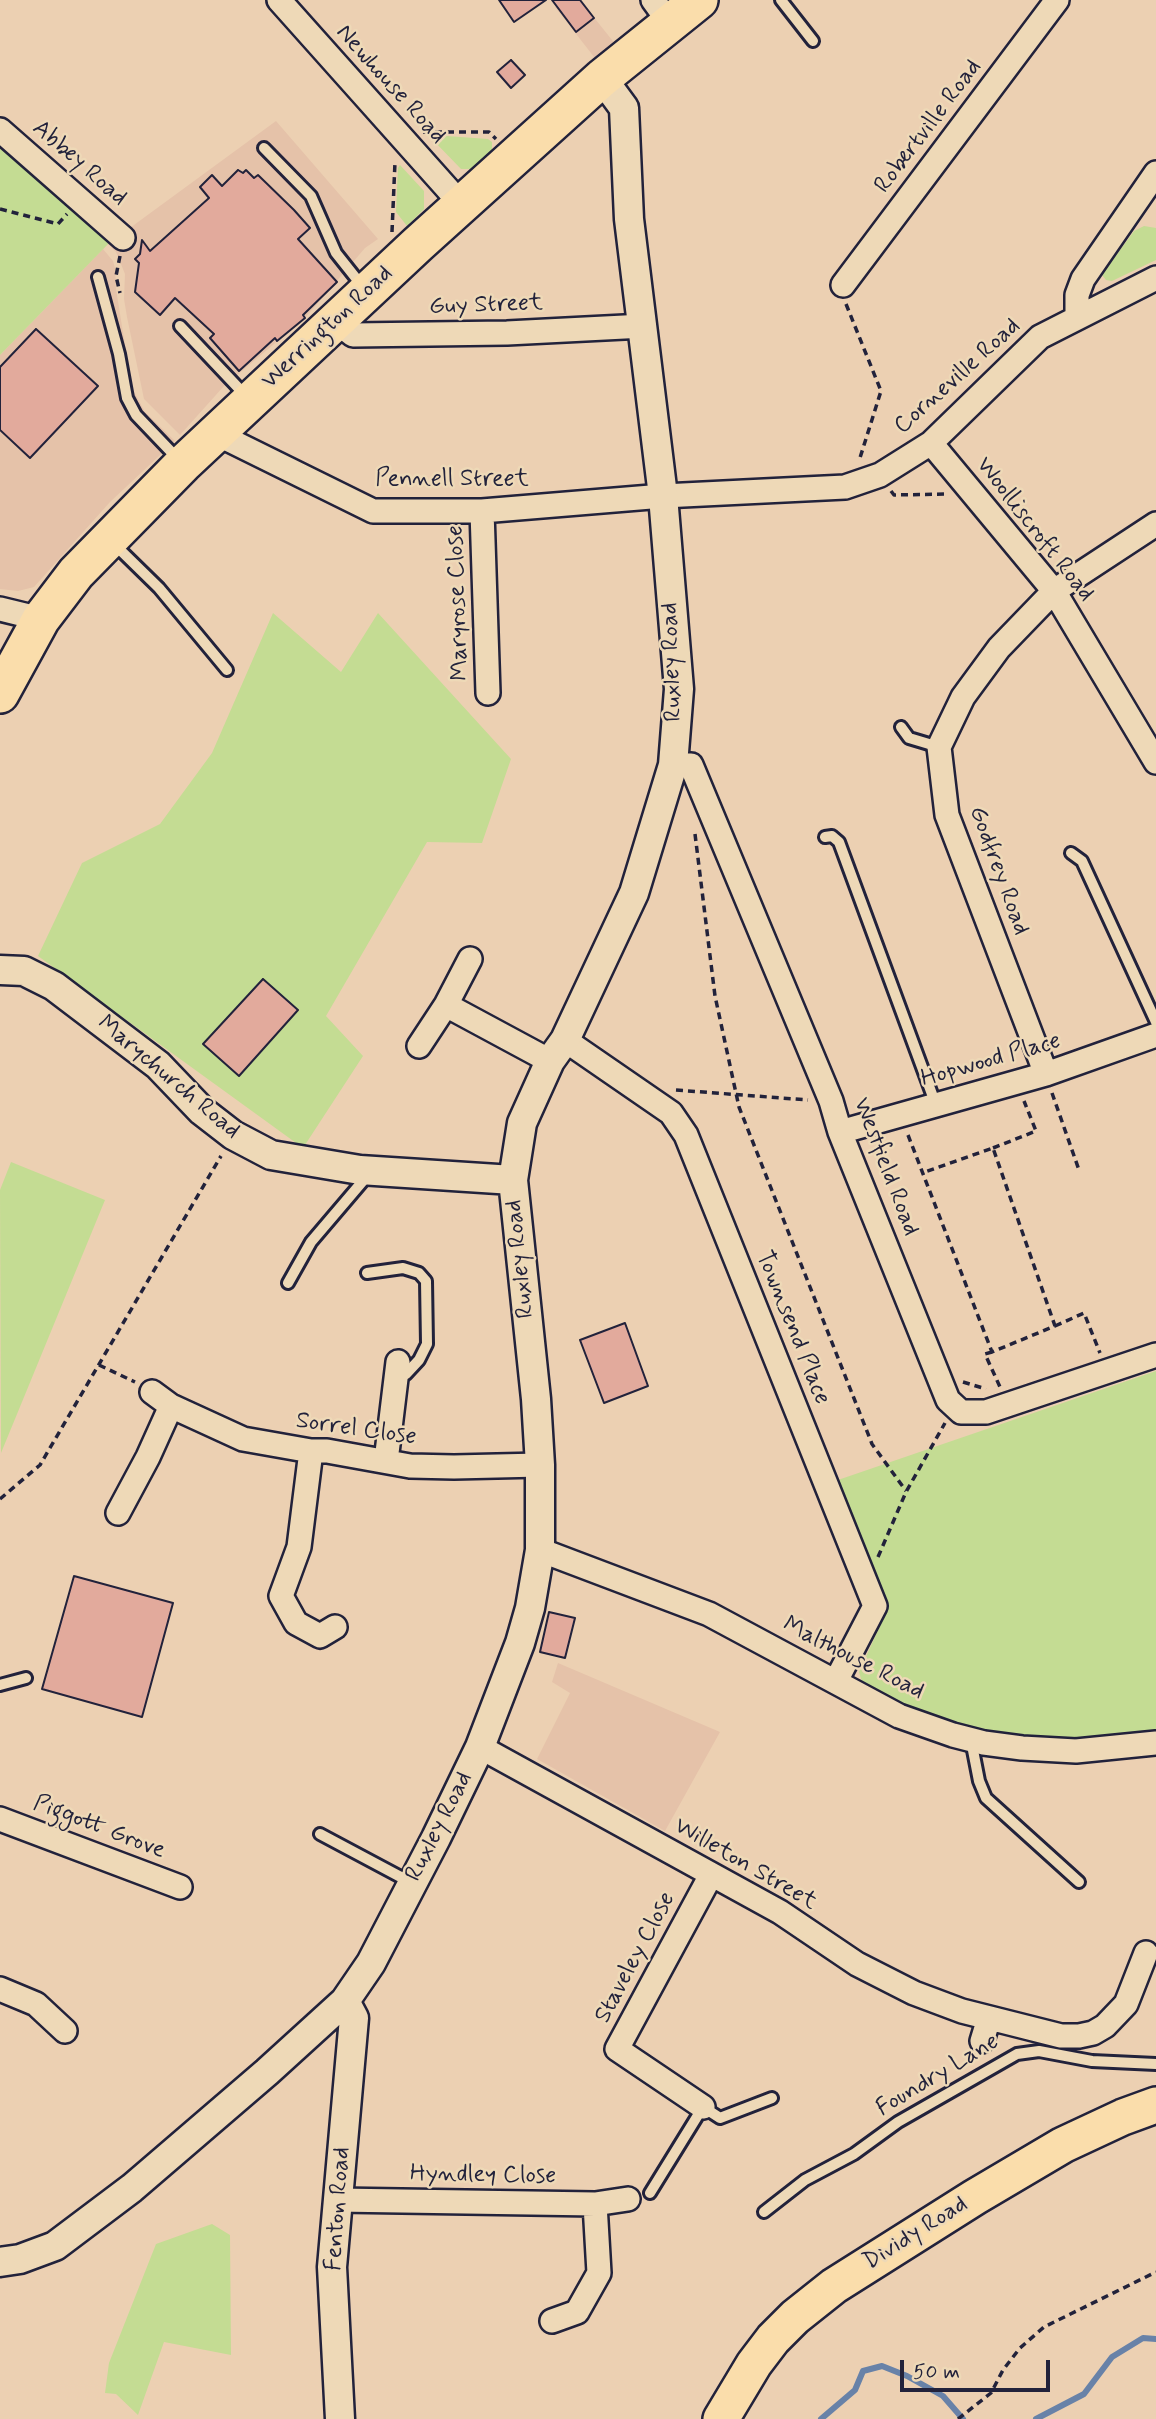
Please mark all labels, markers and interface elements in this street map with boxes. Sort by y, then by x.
street label: Newhouse Road [329,19,451,151]
street label: Robertville Road [869,54,989,200]
street label: Abbey Road [26,115,132,213]
street label: Werrington Road [256,260,400,396]
street label: Guy Street [428,290,544,322]
street label: Corneville Road [889,313,1027,441]
street label: Woolliscroft Road [969,452,1099,608]
street label: Pennell Street [375,466,529,494]
street label: Maryrose Close [442,525,476,681]
street label: Ruxley Road [657,602,689,722]
street label: Godfrey Road [961,803,1035,939]
street label: Marychurch Road [91,1010,245,1146]
street label: Hopwood Place [918,1027,1064,1095]
street label: Westfield Road [846,1094,924,1240]
street label: Ruxley Road [500,1198,542,1320]
street label: Townsend Place [748,1247,836,1409]
street label: Sorrel Close [294,1407,418,1453]
street label: Malthouse Road [777,1611,929,1707]
street label: Ruxley Road [400,1767,480,1887]
street label: Piggott Grove [29,1790,169,1866]
street label: Willeton Street [668,1812,822,1918]
street label: Staveley Close [589,1887,683,2029]
street label: Foundry Lane [871,2028,1005,2124]
street label: Fenton Road [320,2146,358,2272]
street label: Hyndley Close [410,2160,556,2192]
street label: Dividy Road [858,2191,974,2277]
scale bar [904,2346,1054,2390]
text: 50 m [913,2358,960,2386]

